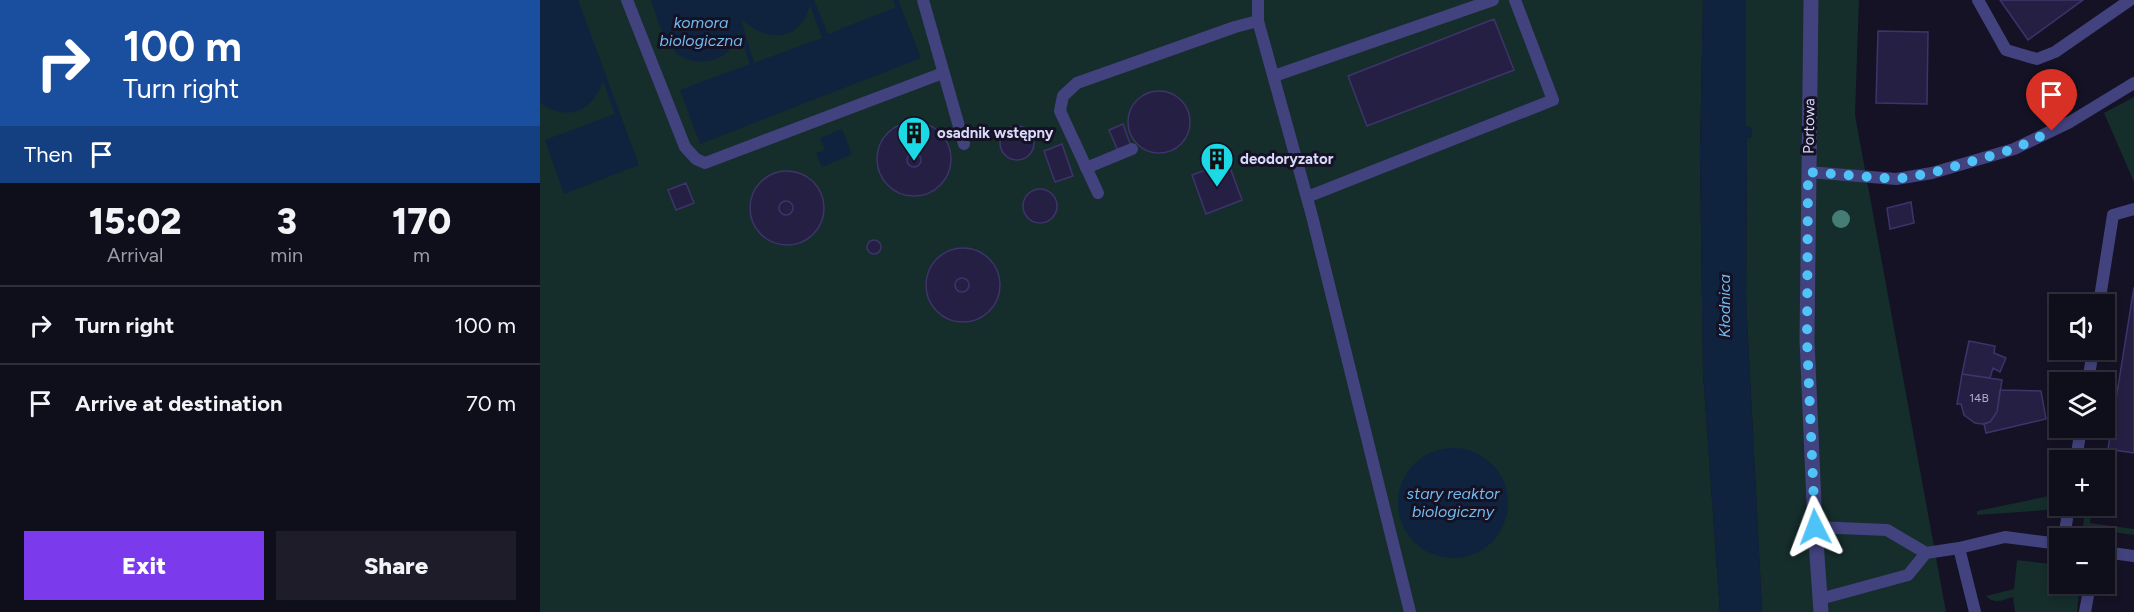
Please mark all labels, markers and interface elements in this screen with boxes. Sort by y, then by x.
water label: komora biologiczna [659,13,743,50]
text: 100 m [123,21,242,72]
icon: right [24,24,102,102]
pin [2026,69,2077,131]
text: Turn right [123,72,239,105]
icon: arrive [2035,78,2068,111]
street label: Portowa [1800,98,1818,154]
building icon: osadnik wstępny [896,115,932,162]
place label: osadnik wstępny [937,124,1054,142]
icon: arrive [85,138,118,171]
text: Then [24,141,73,168]
building icon: deodoryzator [1199,141,1235,188]
place label: deodoryzator [1240,150,1334,168]
text: 15:02 [89,200,182,243]
text: 3 [277,200,297,243]
text: 170 [392,200,451,243]
text: Arrival [107,243,163,267]
text: min [270,243,303,267]
text: m [413,243,430,267]
water label: Kłodnica [1715,274,1734,338]
map controls [2049,294,2115,594]
button: sound [2049,294,2115,360]
icon: right [24,309,57,342]
text: Turn right [75,312,174,339]
text: 100 m [455,312,516,339]
button: layers [2049,372,2115,438]
icon: arrive [24,387,57,420]
text: Arrive at destination [75,390,283,417]
text: 70 m [466,390,516,417]
house number: 14B [1969,391,1989,405]
button: + [2049,450,2115,516]
water label: stary reaktor biologiczny [1406,484,1500,521]
position arrow [1783,495,1847,559]
button: − [2049,528,2115,594]
button: Exit [24,531,264,600]
button: Share [276,531,516,600]

